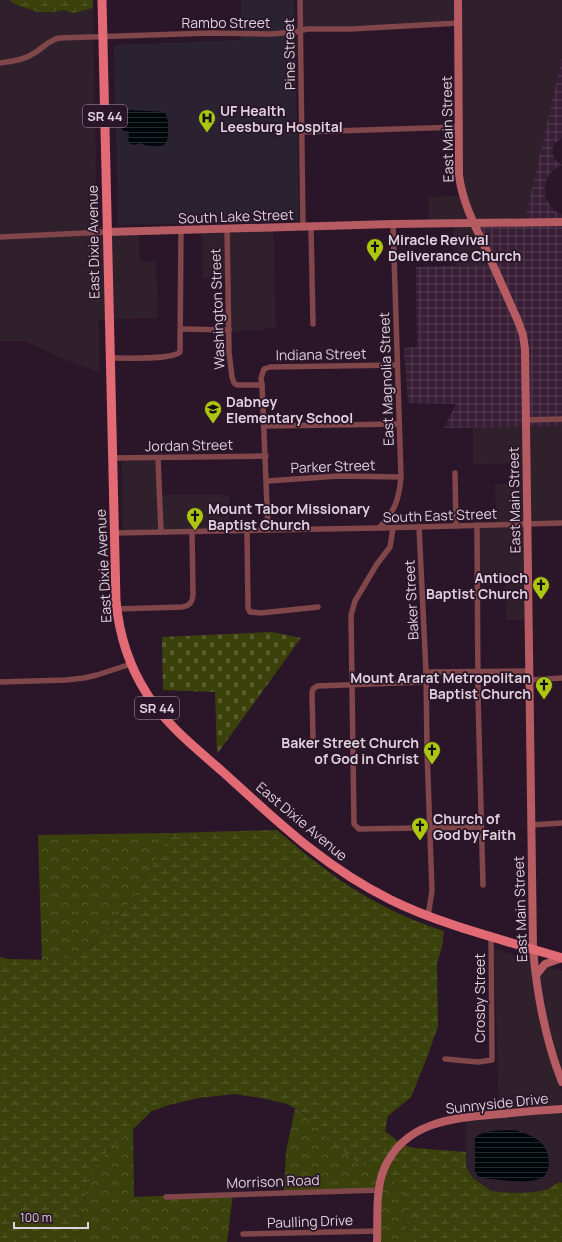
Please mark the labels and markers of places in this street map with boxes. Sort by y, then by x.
place label: UF Health Leesburg Hospital [220,101,343,136]
hospital icon: UF Health Leesburg Hospital [197,108,217,133]
place label: Miracle Revival Deliverance Church [388,230,521,265]
church icon: Miracle Revival Deliverance Church [365,237,385,262]
place label: Dabney Elementary School [226,392,353,427]
school or university icon: Dabney Elementary School [203,399,223,424]
place label: Mount Tabor Missionary Baptist Church [208,499,370,534]
church icon: Mount Tabor Missionary Baptist Church [185,506,205,531]
place label: Antioch Baptist Church [426,568,528,603]
church icon: Antioch Baptist Church [531,575,551,600]
place label: Mount Ararat Metropolitan Baptist Church [350,668,531,703]
church icon: Mount Ararat Metropolitan Baptist Church [534,675,554,700]
place label: Baker Street Church of God in Christ [281,733,419,768]
church icon: Baker Street Church of God in Christ [422,740,442,765]
place label: Church of God by Faith [433,809,516,844]
church icon: Church of God by Faith [410,816,430,841]

